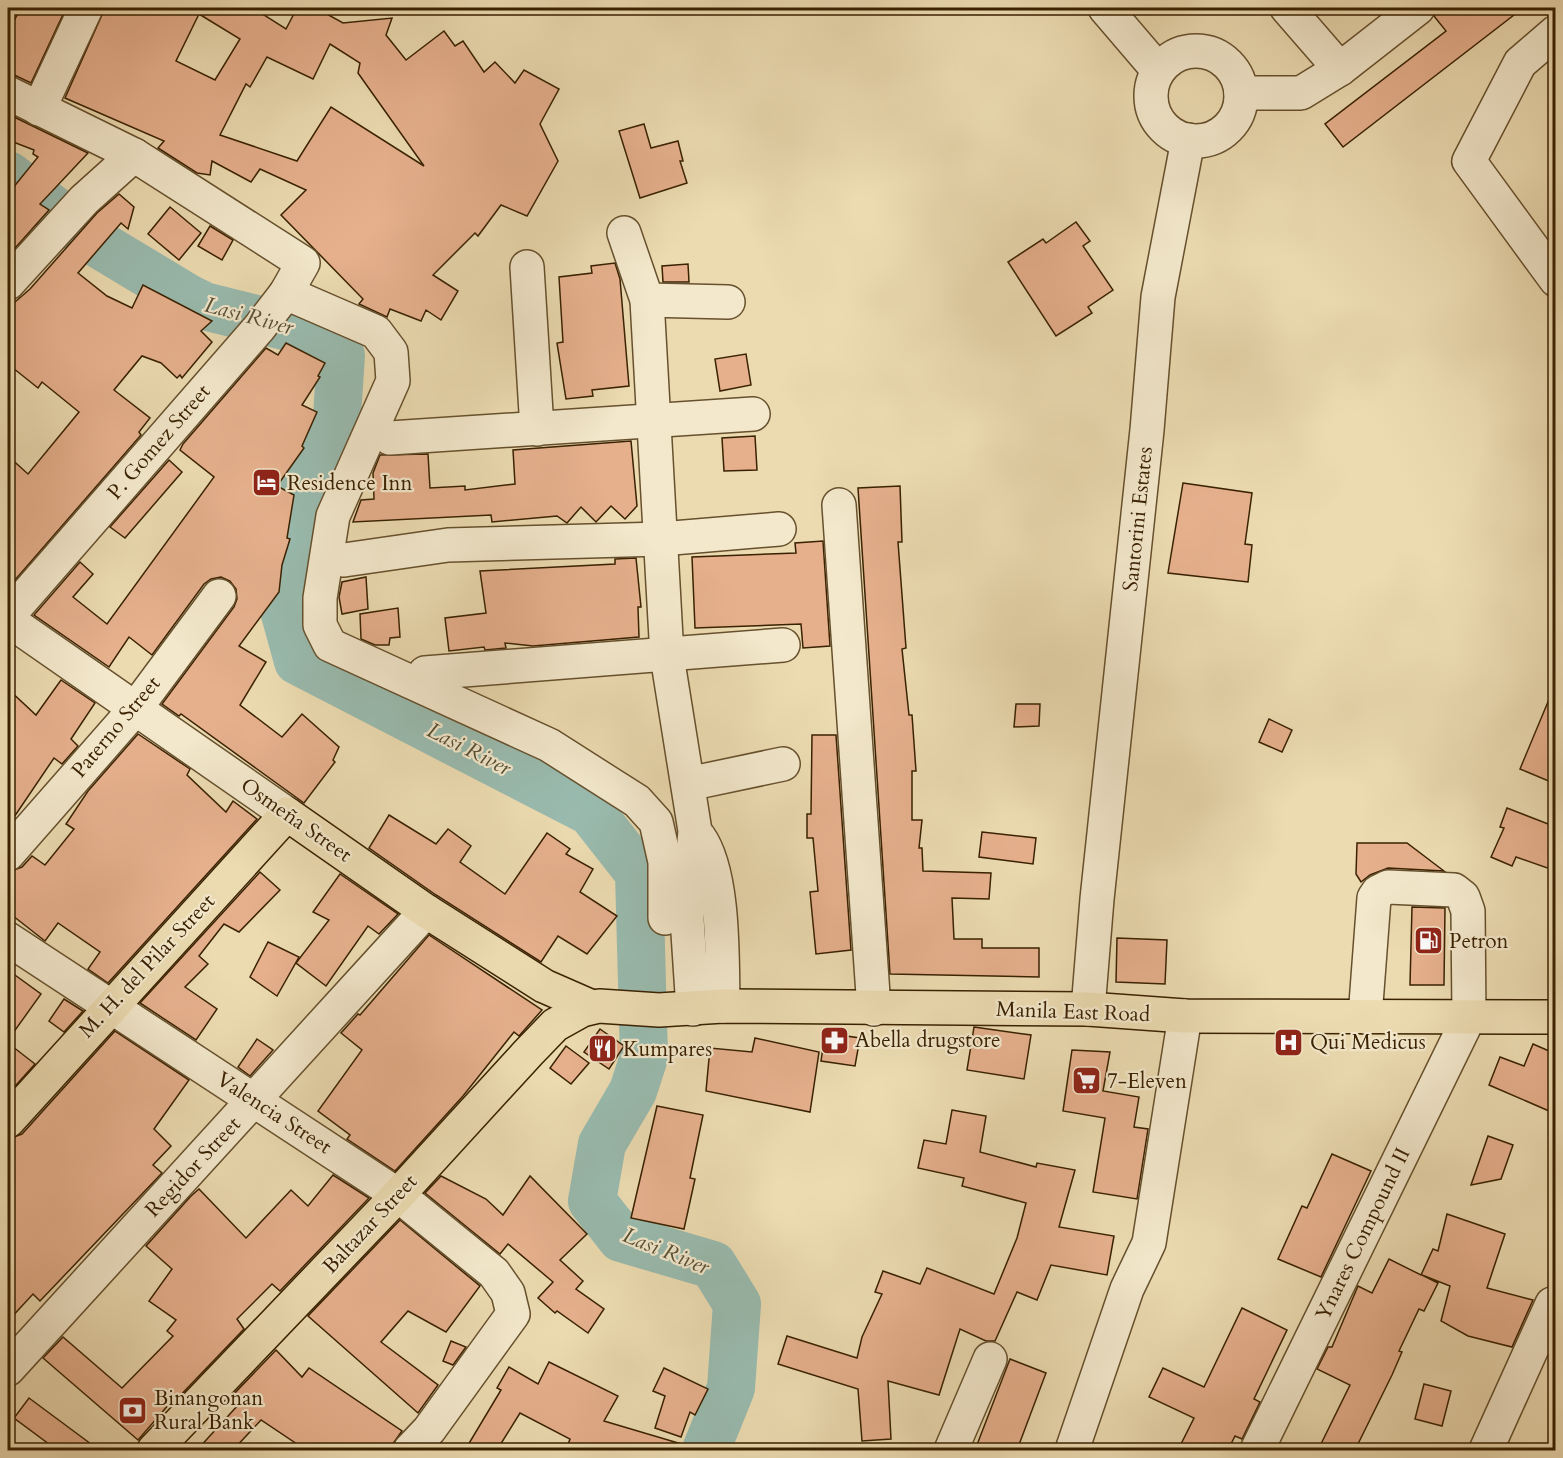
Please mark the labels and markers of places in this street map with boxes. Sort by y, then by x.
hotel icon: Residence Inn [250,467,282,499]
place label: Residence Inn [287,469,413,498]
fuel station icon: Petron [1412,925,1444,957]
place label: Petron [1449,927,1509,956]
pharmacy icon: Abella drugstore [818,1024,850,1056]
place label: Abella drugstore [855,1026,1000,1055]
hospital icon: Qui Medicus [1273,1026,1305,1058]
place label: Qui Medicus [1310,1028,1426,1057]
restaurant icon: Kumpares [586,1033,618,1065]
place label: Kumpares [623,1035,712,1064]
supermarket icon: 7-Eleven [1070,1065,1102,1097]
place label: 7-Eleven [1107,1067,1187,1096]
place label: Binangonan Rural Bank [154,1384,263,1437]
bank icon: Binangonan Rural Bank [117,1394,149,1426]

